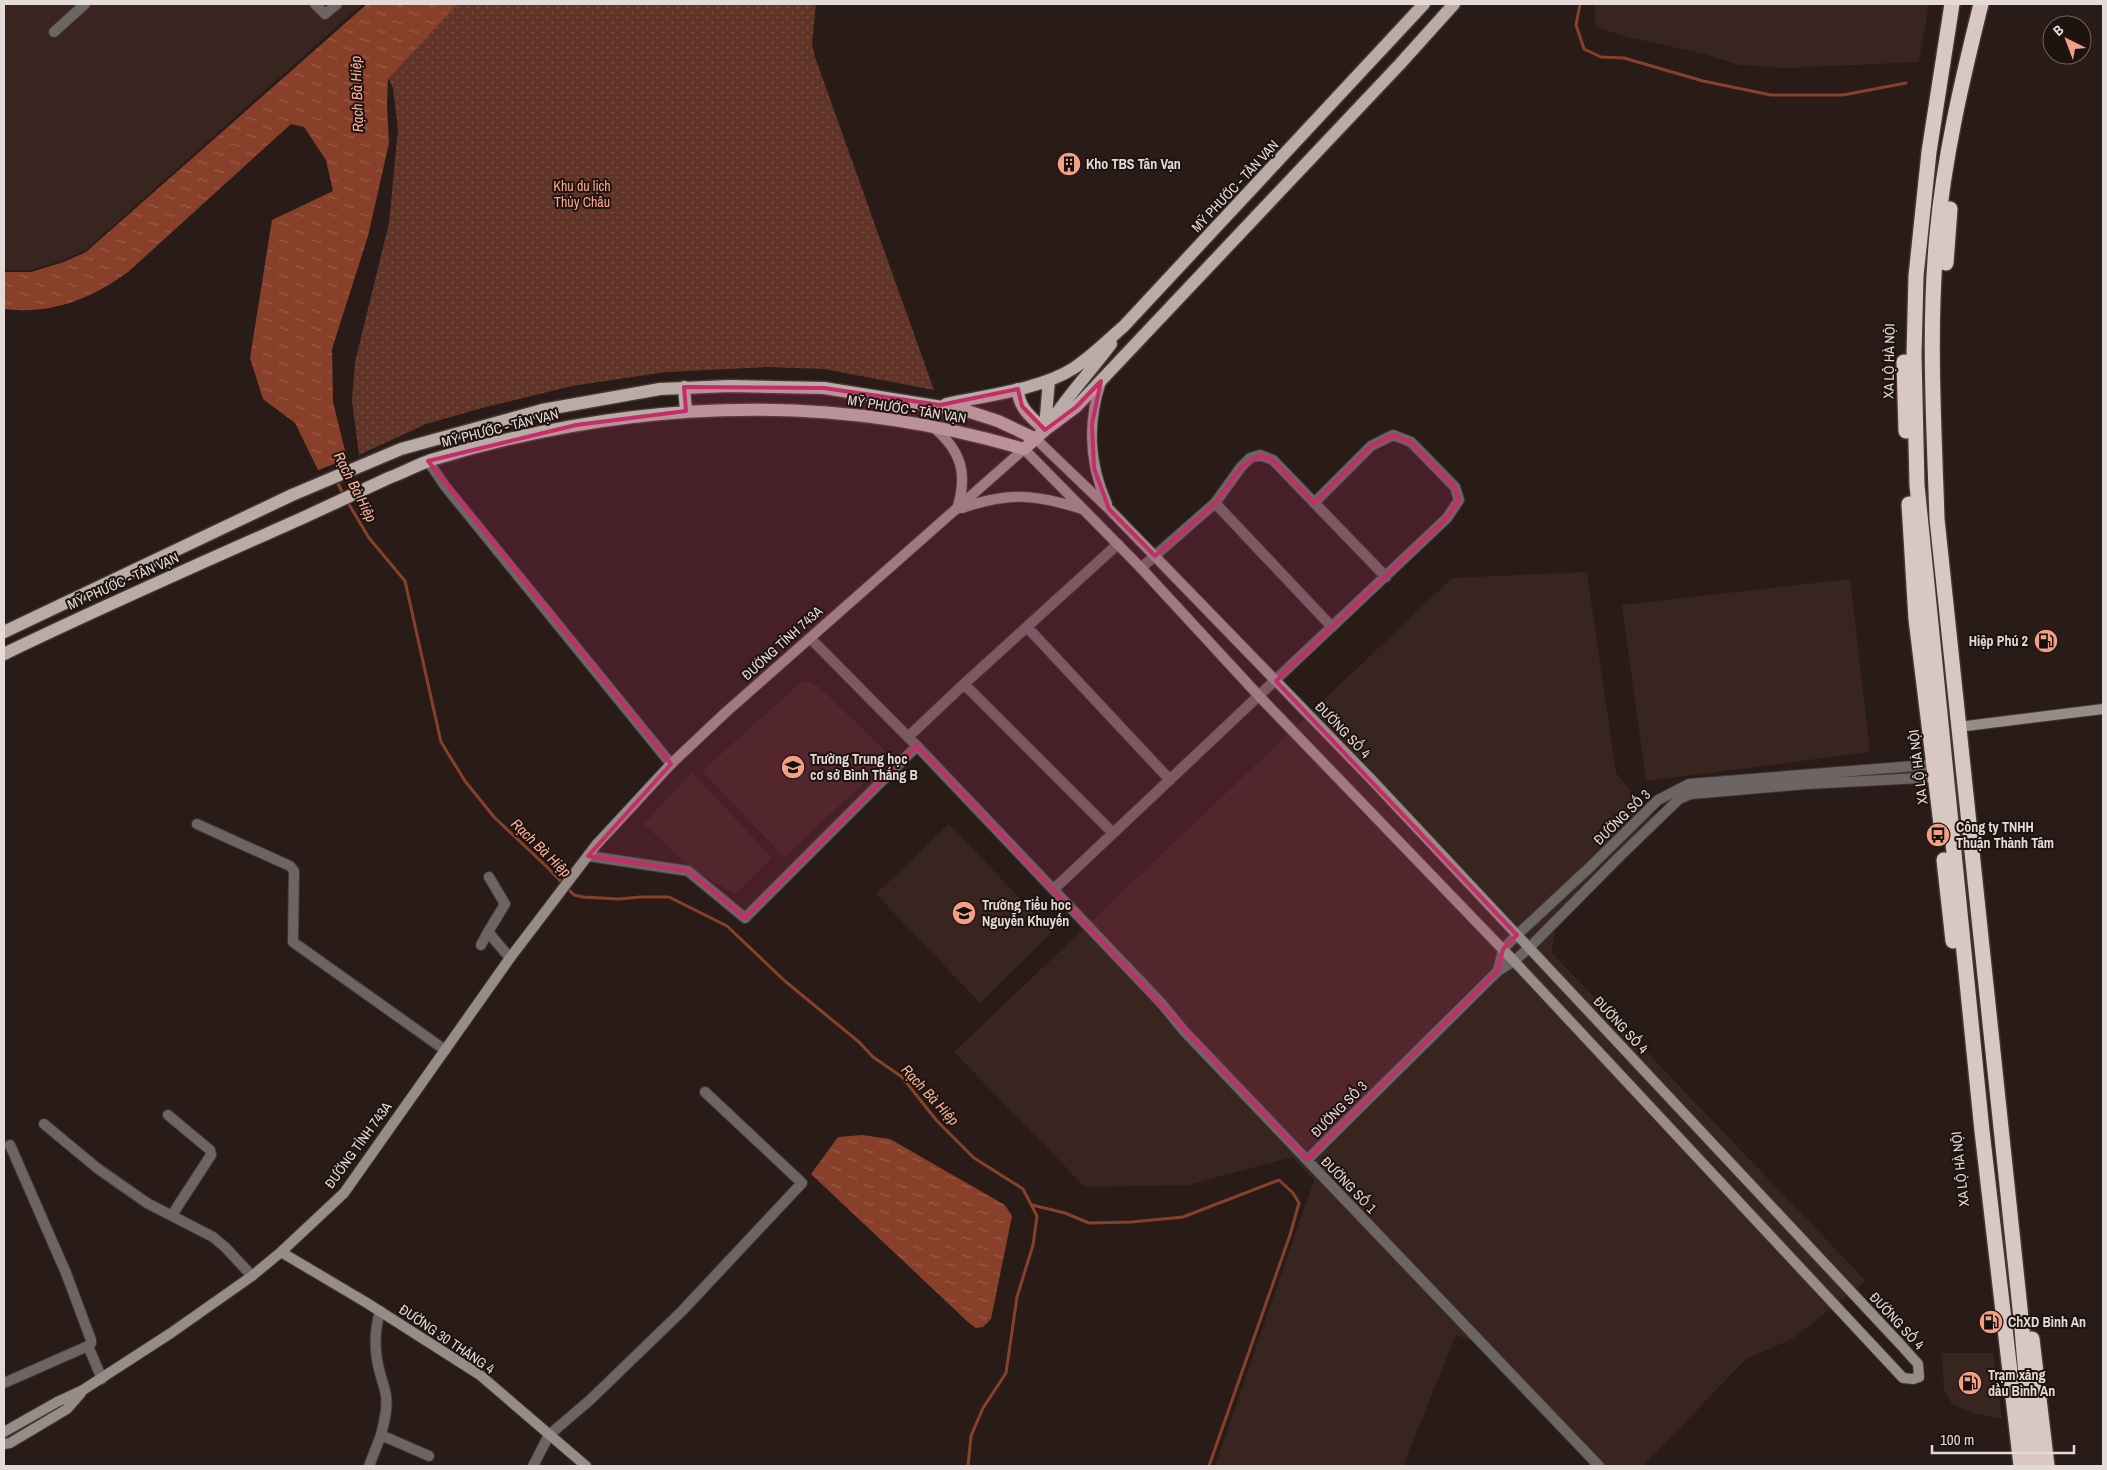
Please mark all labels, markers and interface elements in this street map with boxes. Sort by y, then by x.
north arrow [2042,15,2092,65]
text: B [2049,21,2067,40]
water label: Rạch Bà Hiệp [345,55,368,133]
street label: MỸ PHƯỚC - TÂN VẠN [1188,136,1282,236]
building icon: Kho TBS Tân Vạn [1056,151,1082,177]
place label: Kho TBS Tân Vạn [1086,155,1181,173]
park label: Khu du lịch Thủy Châu [553,177,611,211]
street label: XA LỘ HÀ NỘI [1879,323,1899,399]
street label: MỸ PHƯỚC - TÂN VẠN [846,391,968,427]
street label: MỸ PHƯỚC - TÂN VẠN [440,405,560,451]
water label: Rạch Bà Hiệp [329,448,382,526]
street label: MỸ PHƯỚC - TÂN VẠN [65,548,181,614]
street label: ĐƯỜNG TỈNH 743A [738,602,826,684]
fuel station icon: Hiệp Phú 2 [2033,628,2059,654]
place label: Hiệp Phú 2 [1969,632,2028,650]
street label: ĐƯỜNG SỐ 4 [1311,697,1376,763]
street label: XA LỘ HÀ NỘI [1904,729,1932,805]
place label: Trường Trung học cơ sở Bình Thắng B [810,750,918,784]
school or university icon: Trường Trung học cơ sở Bình Thắng B [780,754,806,780]
street label: ĐƯỜNG SỐ 3 [1589,785,1654,849]
water label: Rạch Bà Hiệp [507,813,576,882]
place label: Công ty TNHH Thuận Thành Tâm [1956,818,2054,852]
bus stop icon: Công ty TNHH Thuận Thành Tâm [1925,822,1951,848]
place label: Trường Tiểu học Nguyễn Khuyến [982,896,1071,930]
school or university icon: Trường Tiểu học Nguyễn Khuyến [951,900,977,926]
street label: ĐƯỜNG SỐ 4 [1590,992,1653,1058]
water label: Rạch Bà Hiệp [897,1059,964,1130]
street label: ĐƯỜNG SỐ 3 [1306,1076,1371,1141]
street label: ĐƯỜNG TỈNH 743A [321,1098,396,1192]
street label: XA LỘ HÀ NỘI [1947,1131,1973,1207]
street label: ĐƯỜNG SỐ 1 [1317,1152,1382,1218]
street label: ĐƯỜNG SỐ 4 [1866,1288,1929,1354]
street label: ĐƯỜNG 30 THÁNG 4 [396,1300,499,1378]
fuel station icon: ChXD Bình An [1978,1309,2004,1335]
place label: ChXD Bình An [2008,1313,2086,1331]
place label: Trạm xăng dầu Bình An [1988,1366,2055,1400]
fuel station icon: Trạm xăng dầu Bình An [1957,1370,1983,1396]
scale bar [1932,1422,2074,1454]
text: 100 m [1940,1429,1974,1450]

